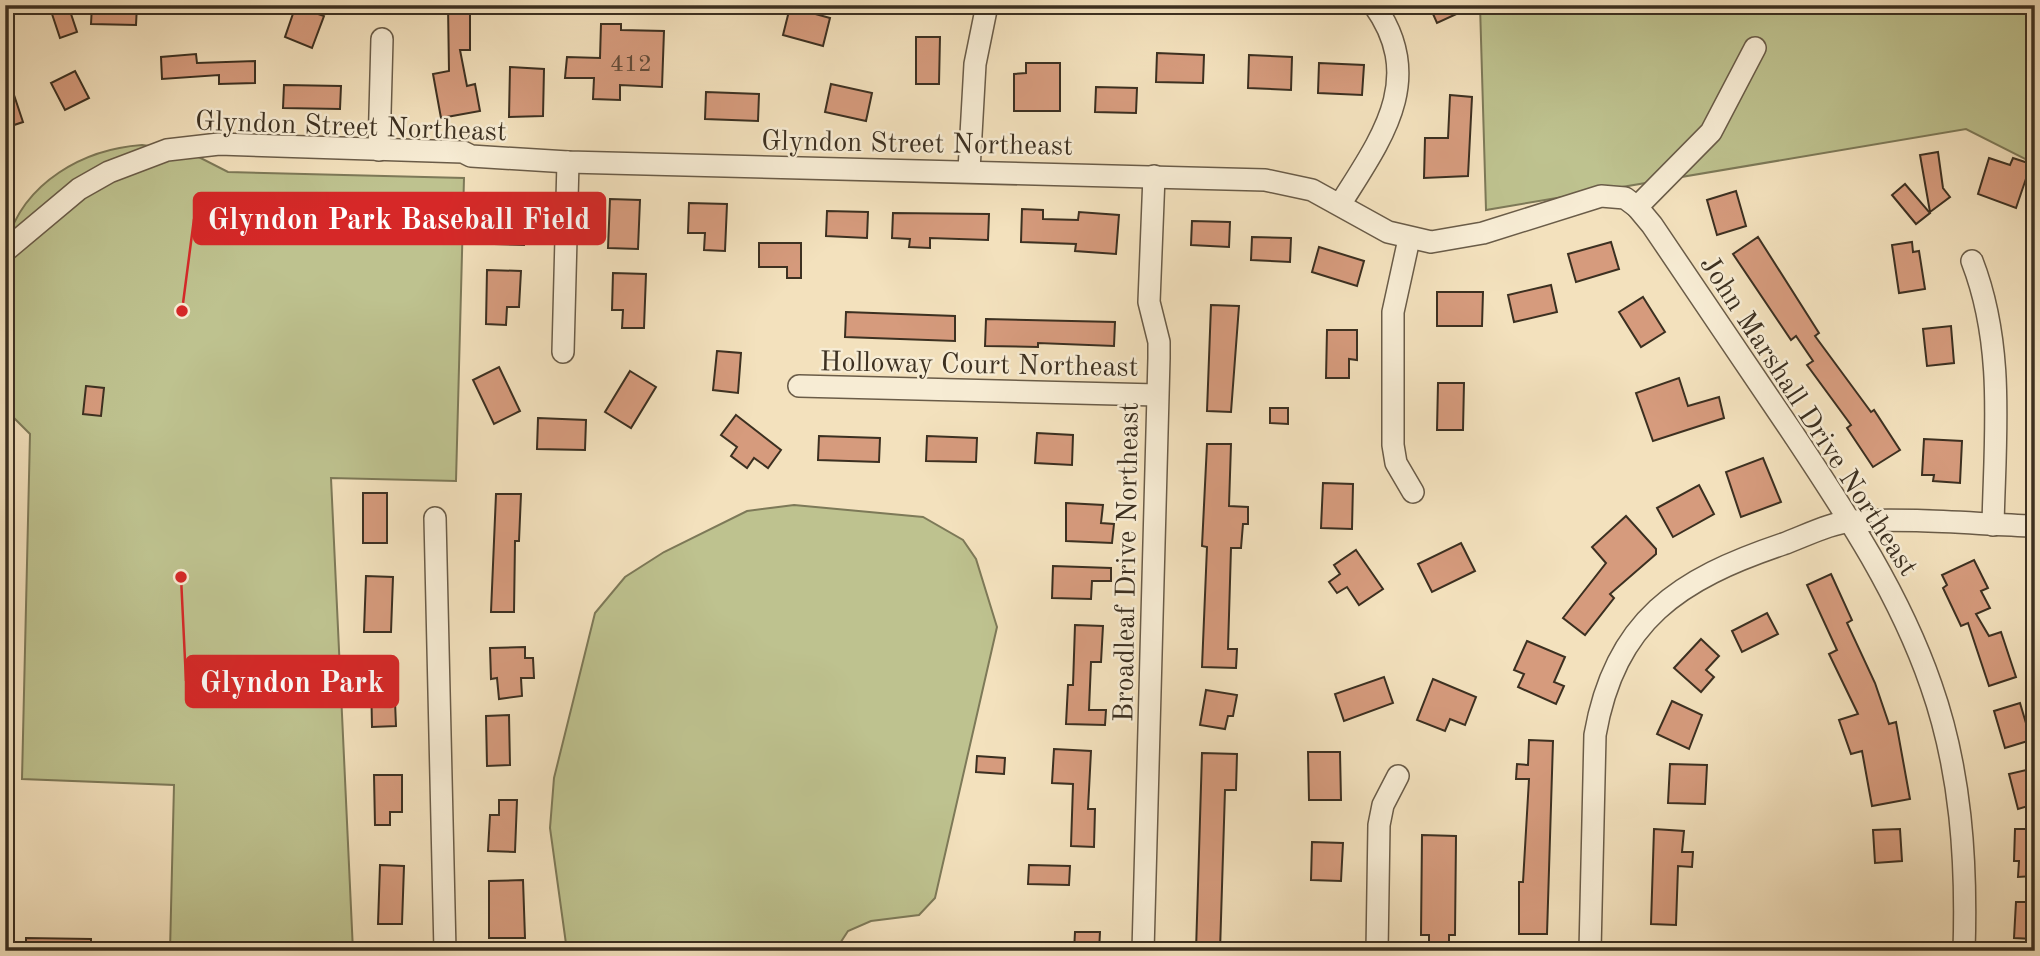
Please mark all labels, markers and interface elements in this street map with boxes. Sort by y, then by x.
house number: 412 [610,53,652,77]
street label: Glyndon Street Northeast [195,109,507,147]
street label: Glyndon Street Northeast [761,128,1073,162]
callout: Glyndon Park Baseball Field [194,193,605,244]
text: Glyndon Park Baseball Field [208,206,590,236]
street label: John Marshall Drive Northeast [1693,251,1922,582]
street label: Holloway Court Northeast [819,349,1139,383]
street label: Broadleaf Drive Northeast [1111,402,1145,722]
callout: Glyndon Park [186,656,398,707]
text: Glyndon Park [200,669,384,699]

